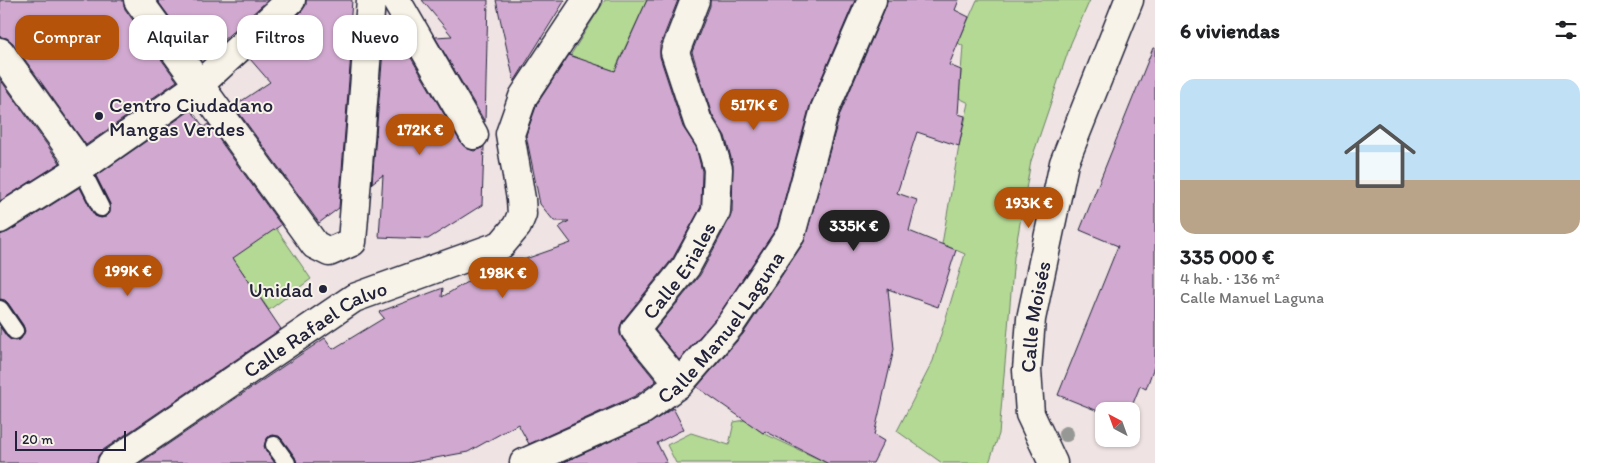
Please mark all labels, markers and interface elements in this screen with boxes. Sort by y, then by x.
chip: Comprar [15,15,119,60]
chip: Alquilar [129,15,227,60]
chip: Filtros [237,15,323,60]
chip: Nuevo [333,15,417,60]
icon: filters [1552,16,1580,44]
text: 6 viviendas [1180,18,1280,43]
pin: 517K € [713,88,795,131]
place label: Centro Ciudadano Mangas Verdes [109,92,273,141]
text: 517K € [731,95,777,114]
marker: Centro Ciudadano Mangas Verdes [93,110,105,122]
icon: home [1335,111,1425,201]
pin: 172K € [379,114,461,156]
text: 172K € [397,120,443,139]
pin: 193K € [988,186,1070,229]
text: 193K € [1005,193,1053,212]
pin: 335K € [813,210,895,252]
text: 335K € [830,216,878,235]
street label: Calle Eriales [637,217,720,324]
text: 335 000 € [1180,244,1274,269]
street label: Calle Manuel Laguna [652,246,789,408]
pin: 199K € [87,254,169,297]
pin: 198K € [462,256,544,299]
street label: Calle Moisés [1014,259,1055,374]
text: 199K € [104,261,152,280]
text: 198K € [479,263,527,282]
text: 4 hab. · 136 m² [1180,269,1280,288]
street label: Calle Rafael Calvo [238,275,390,382]
place label: Unidad [249,277,314,302]
marker: Unidad [317,283,329,295]
text: Calle Manuel Laguna [1180,288,1324,307]
north arrow [1095,402,1140,448]
map controls [1095,402,1140,447]
scale bar [15,428,126,451]
text: 20 m [22,431,53,448]

